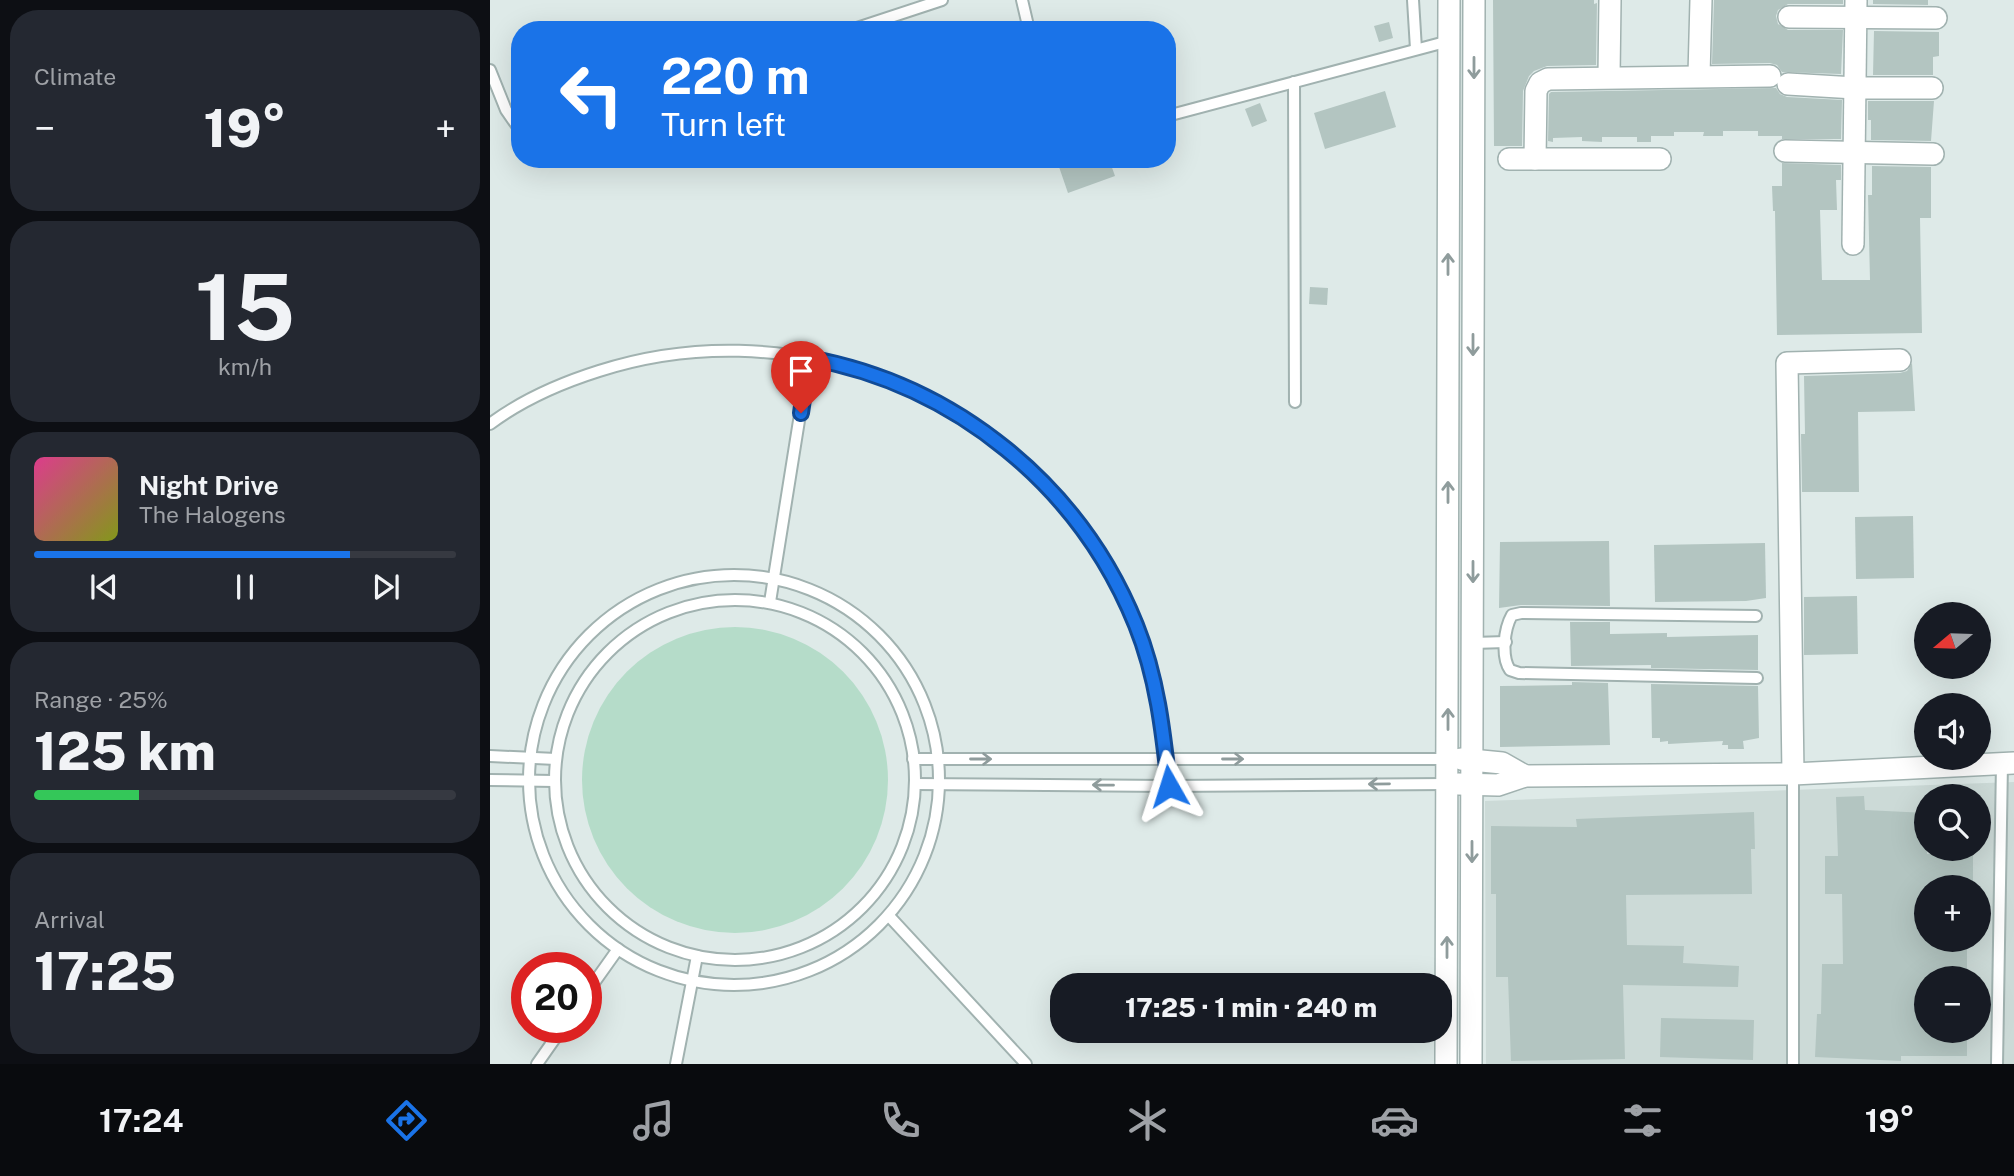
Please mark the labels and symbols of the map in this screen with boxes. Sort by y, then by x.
one-way arrow [1467,56,1481,79]
one-way arrow [1441,253,1455,276]
one-way arrow [1466,333,1480,356]
pin [771,341,831,413]
one-way arrow [1441,481,1455,504]
one-way arrow [1466,560,1480,583]
north arrow [1914,602,1992,679]
one-way arrow [1441,708,1455,731]
position arrow [1132,749,1206,823]
one-way arrow [970,752,993,766]
one-way arrow [1222,752,1245,766]
one-way arrow [1368,777,1391,791]
one-way arrow [1091,779,1114,792]
one-way arrow [1465,840,1479,863]
one-way arrow [1440,936,1454,959]
speed limit sign: 20 [511,952,602,1043]

